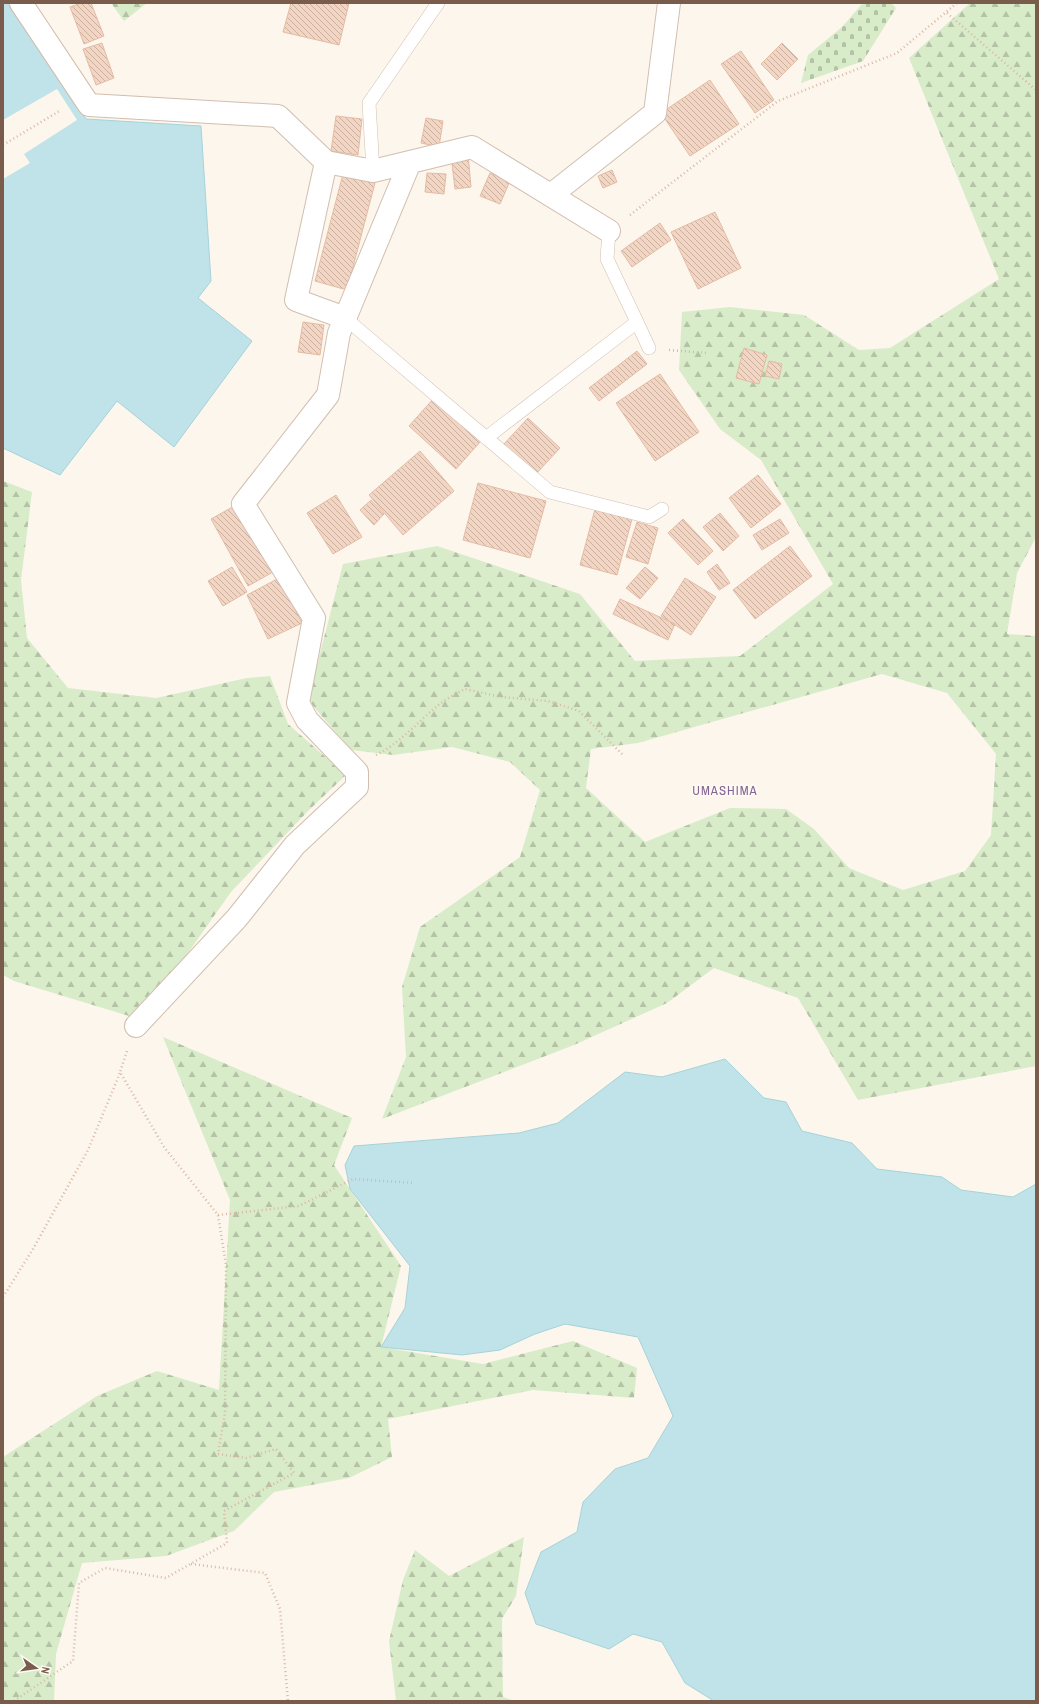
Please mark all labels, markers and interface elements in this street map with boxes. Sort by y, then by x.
district label: UMASHIMA [692,782,758,799]
north arrow [16,1648,56,1688]
text: N [38,1666,53,1675]

